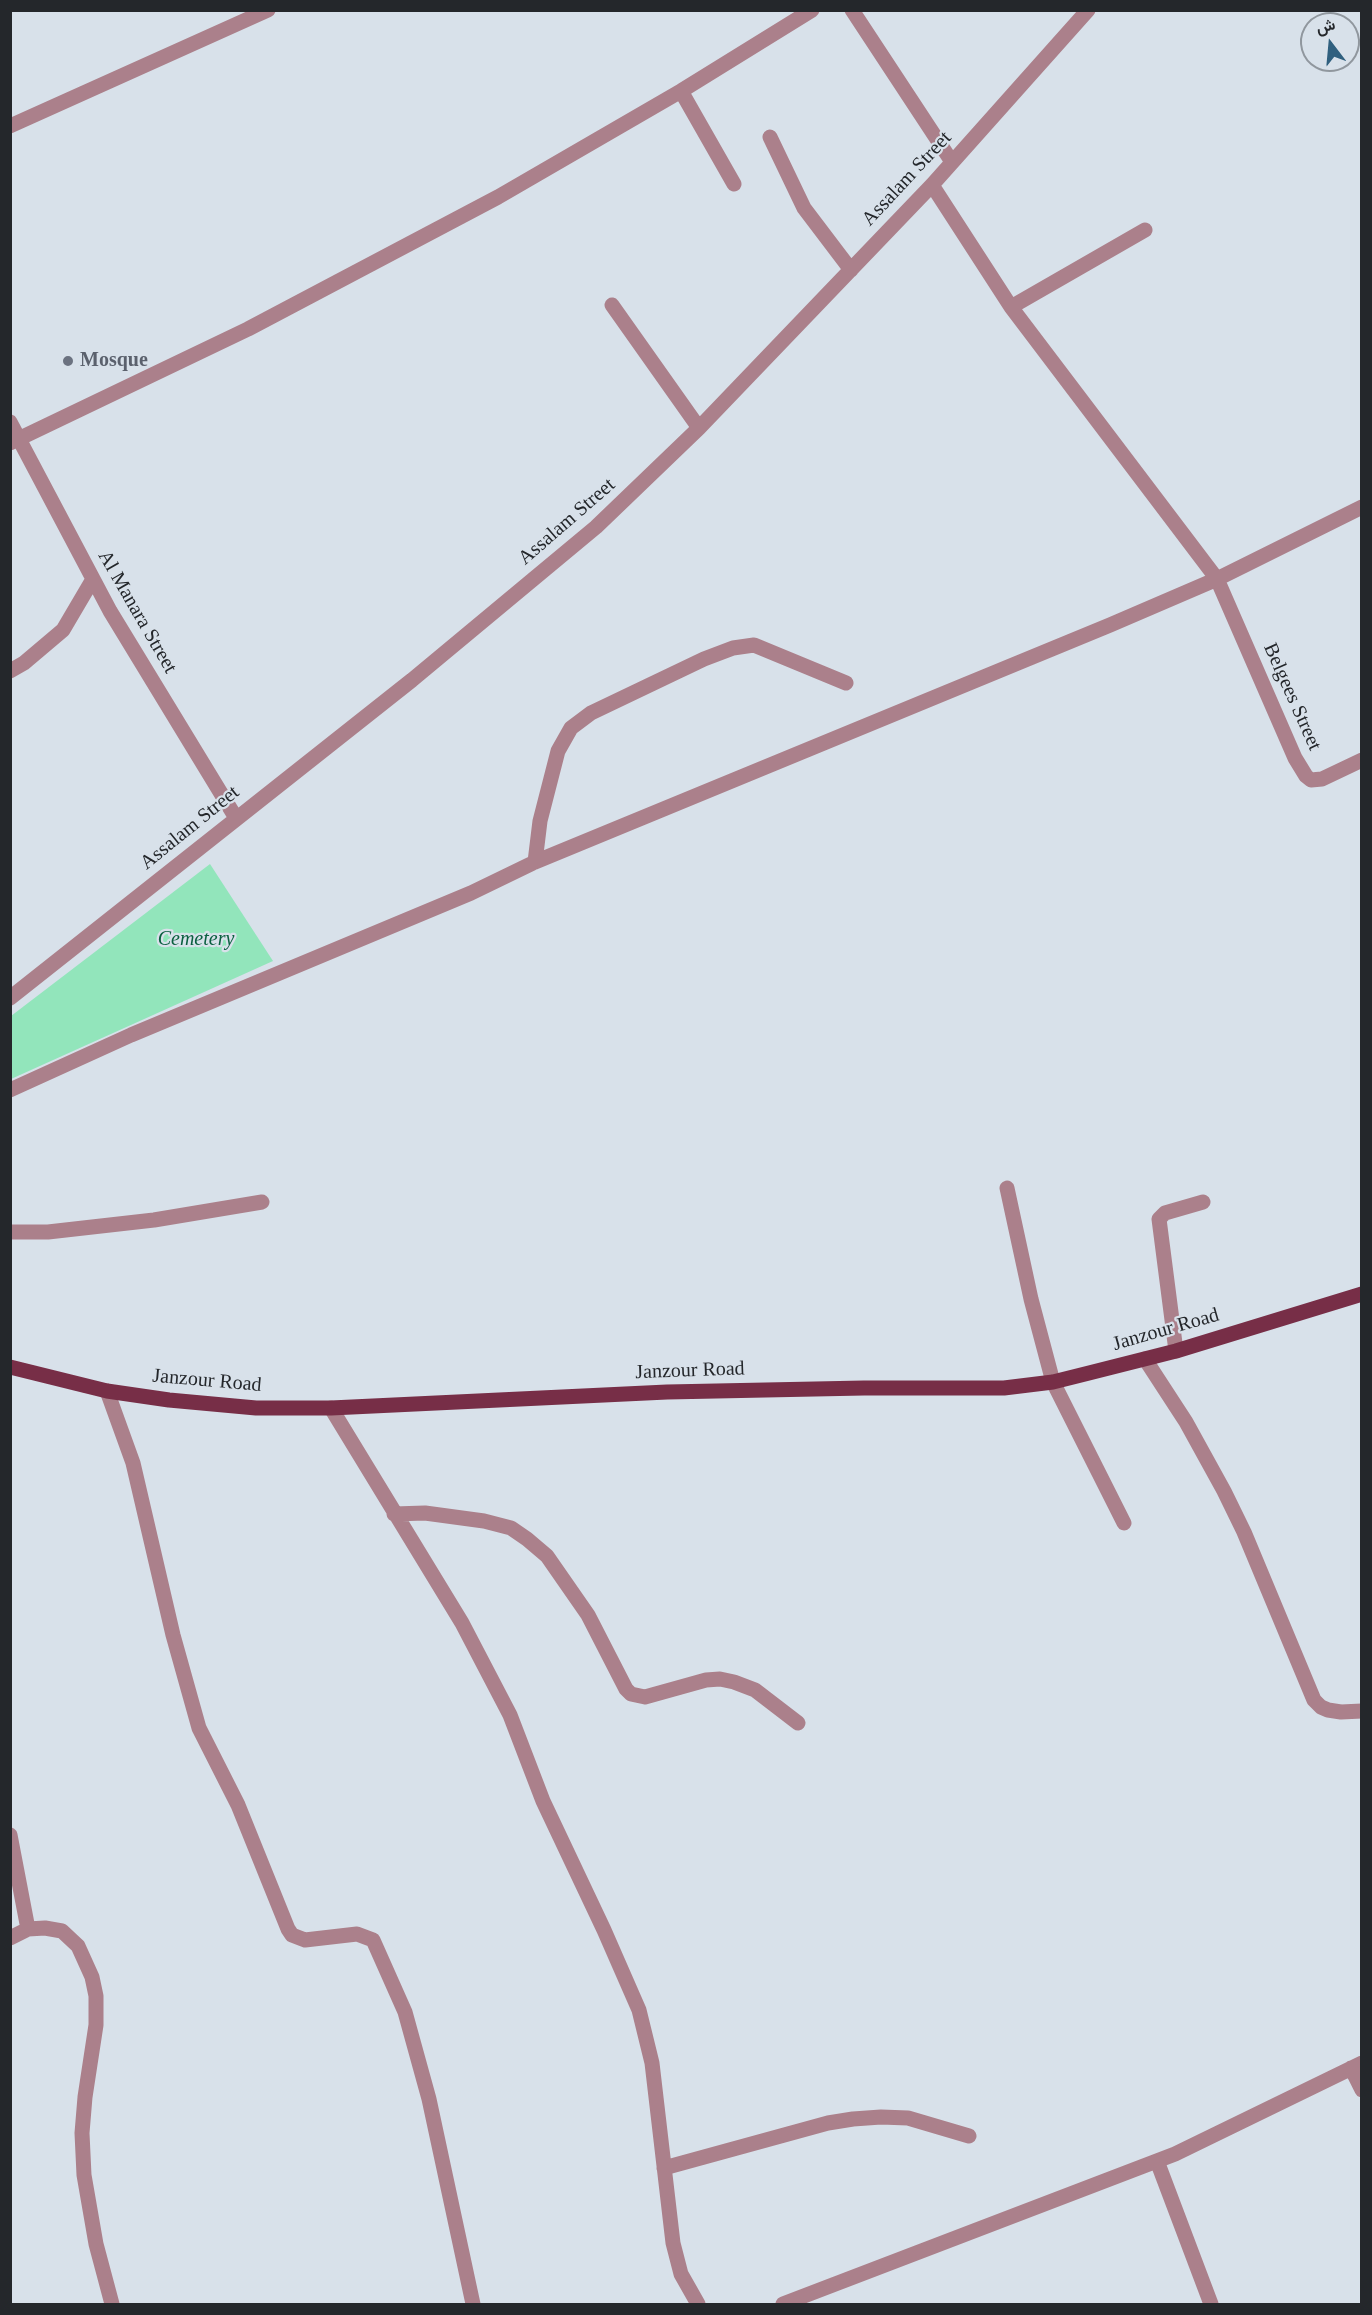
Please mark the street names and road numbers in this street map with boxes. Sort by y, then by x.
street label: Assalam Street [857,127,957,231]
street label: Assalam Street [514,473,620,571]
street label: Al Manara Street [92,546,182,678]
street label: Belgees Street [1258,640,1326,754]
street label: Assalam Street [136,781,244,875]
street label: Janzour Road [1110,1303,1222,1357]
street label: Janzour Road [635,1357,745,1385]
street label: Janzour Road [151,1364,263,1398]

